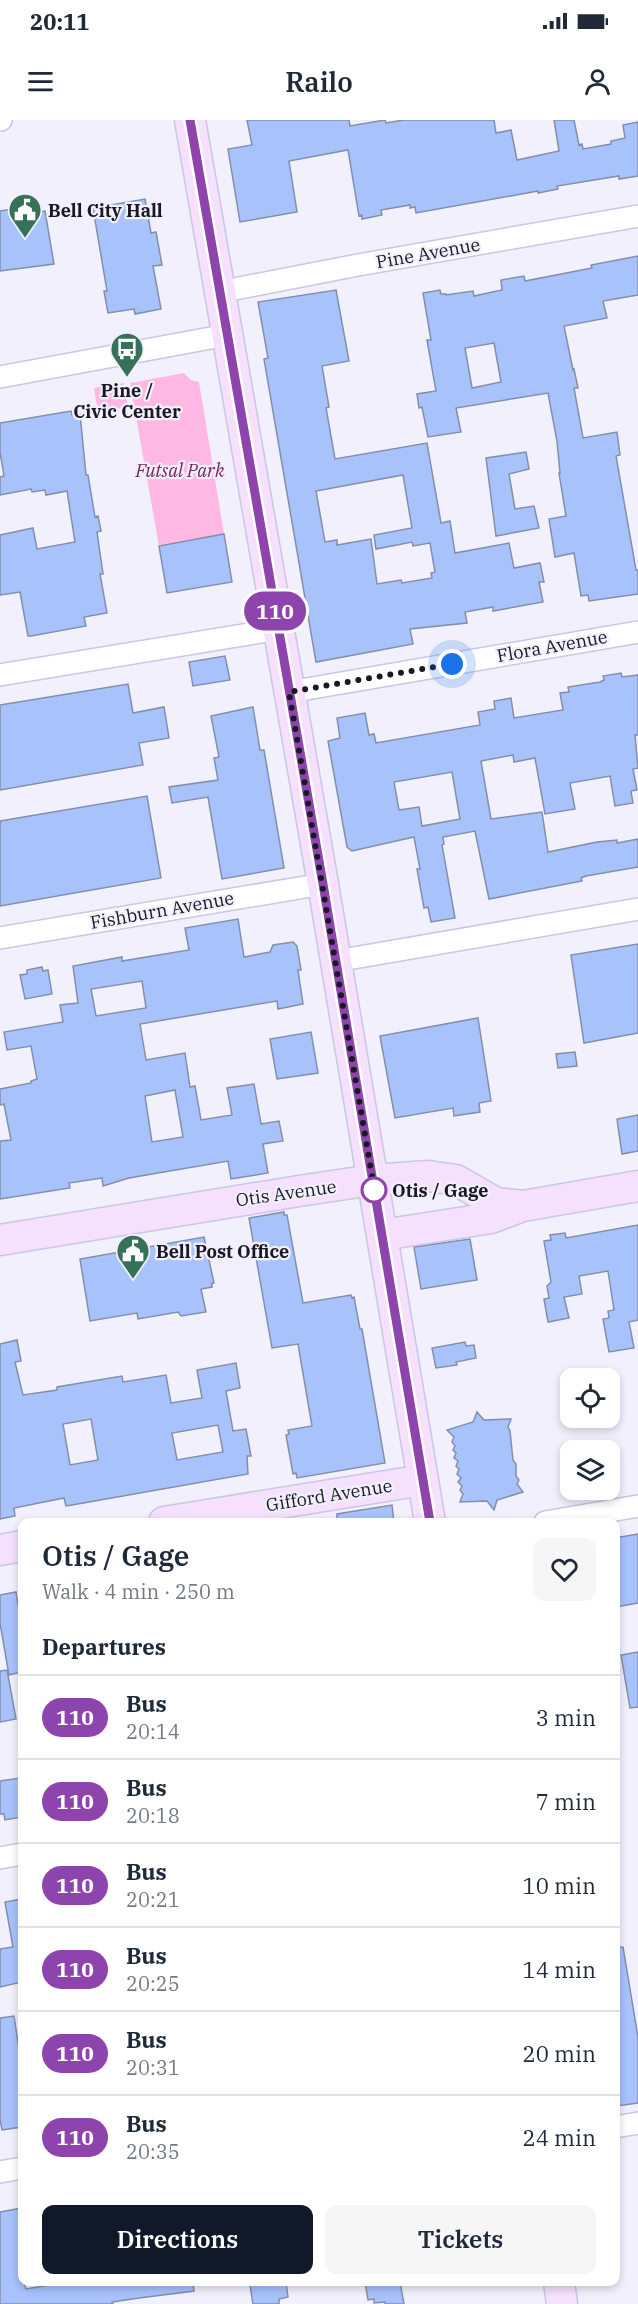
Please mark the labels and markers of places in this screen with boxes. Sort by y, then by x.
public building icon: Bell City Hall [7,192,43,239]
place label: Bell City Hall [48,199,163,222]
bus stop icon: Pine / Civic Center [109,331,145,378]
place label: Pine / Civic Center [73,379,181,423]
marker: Otis / Gage [361,1177,387,1203]
place label: Otis / Gage [392,1179,488,1202]
public building icon: Bell Post Office [115,1233,151,1280]
place label: Bell Post Office [156,1240,289,1263]

